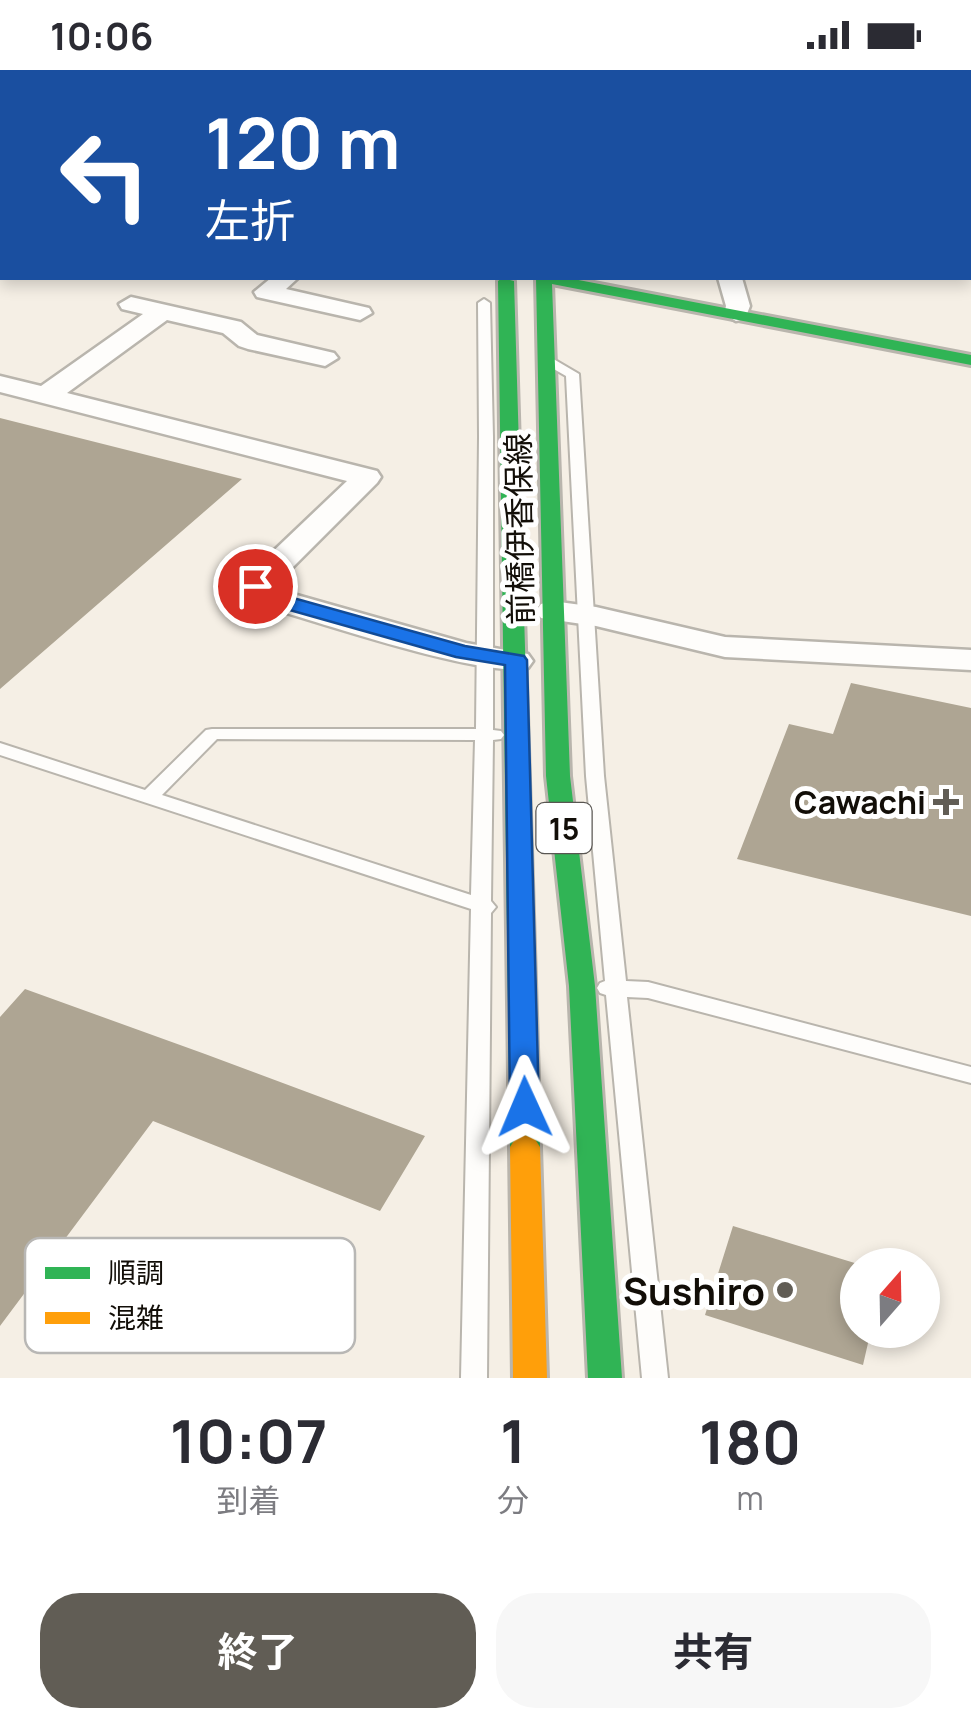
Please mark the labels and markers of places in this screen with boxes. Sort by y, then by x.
pin [213,544,298,629]
place label: Cawachi [794,780,926,824]
marker: Cawachi [935,791,957,813]
place label: Sushiro [623,1264,765,1316]
marker: Sushiro [774,1279,796,1301]

